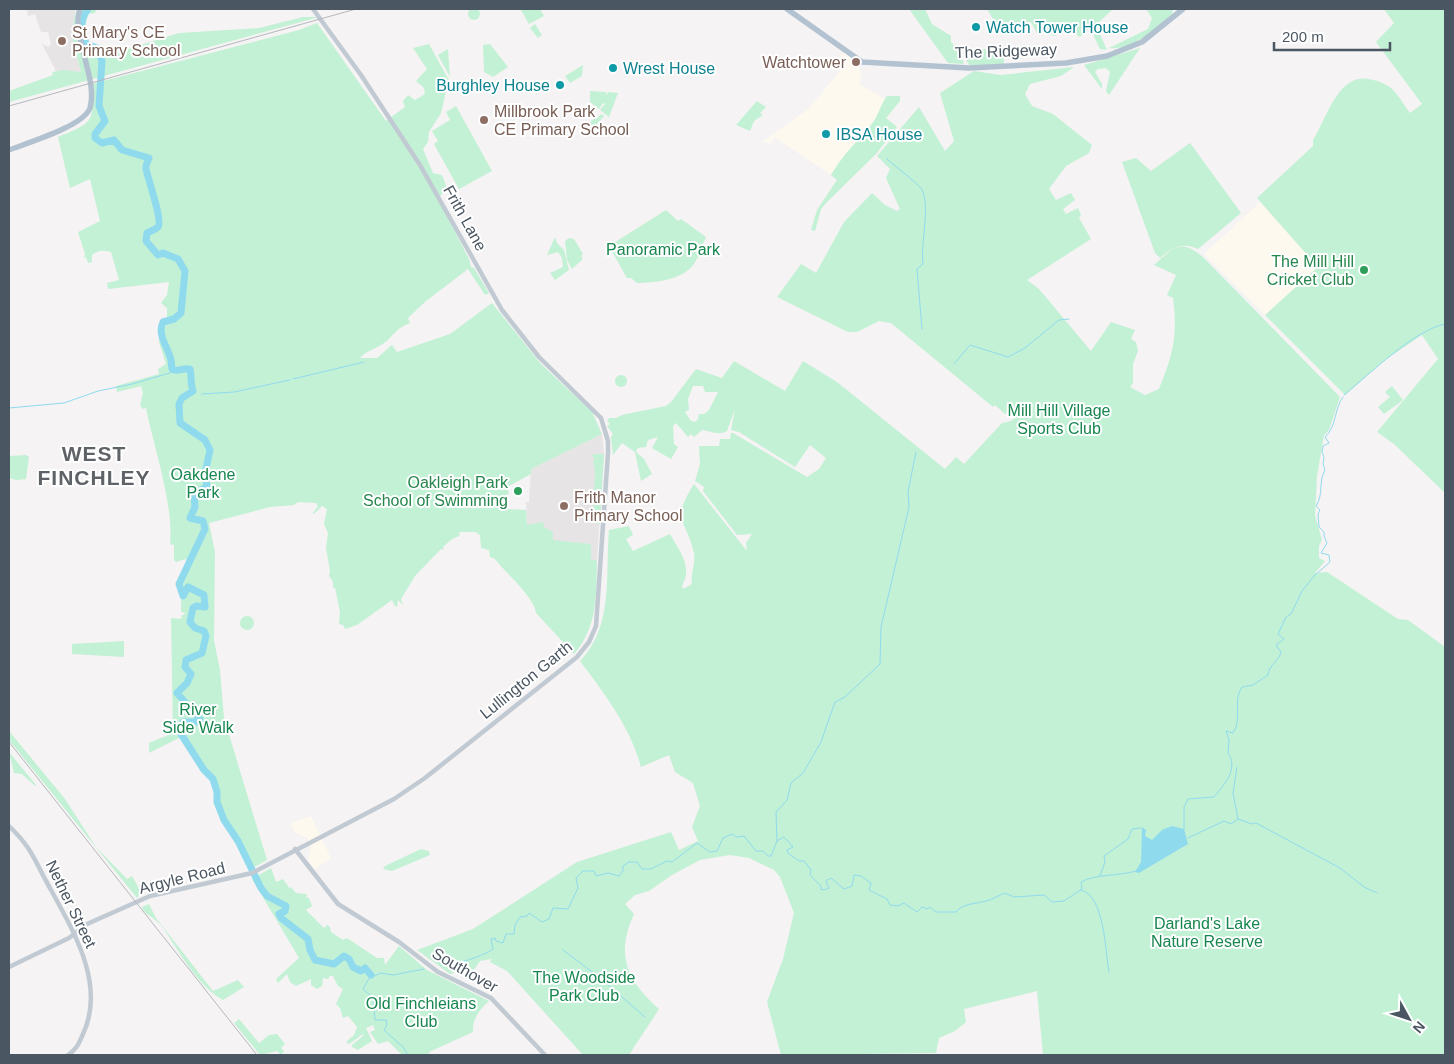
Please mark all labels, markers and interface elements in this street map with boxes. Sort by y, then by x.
place label: Watch Tower House [986,19,1128,36]
scale bar [1274,20,1390,52]
marker: Watch Tower House [970,21,982,33]
place label: St Mary's CE Primary School [72,24,180,59]
text: 200 m [1282,28,1324,45]
marker: St Mary's CE Primary School [56,35,68,47]
street label: The Ridgeway [955,41,1057,61]
place label: Watchtower [762,54,847,71]
marker: Watchtower [850,56,862,68]
place label: Wrest House [623,60,715,77]
marker: Wrest House [607,62,619,74]
place label: Burghley House [436,77,550,94]
marker: Burghley House [554,79,566,91]
place label: Millbrook Park CE Primary School [494,103,629,138]
marker: Millbrook Park CE Primary School [478,114,490,126]
place label: IBSA House [836,126,922,143]
marker: IBSA House [820,128,832,140]
street label: Frith Lane [440,182,490,254]
park label: Panoramic Park [606,241,721,258]
place label: The Mill Hill Cricket Club [1267,253,1354,288]
marker: The Mill Hill Cricket Club [1358,264,1370,276]
park label: Mill Hill Village Sports Club [1008,402,1111,437]
district label: WEST FINCHLEY [38,442,151,489]
park label: Oakdene Park [171,466,236,501]
place label: Oakleigh Park School of Swimming [363,474,509,509]
marker: Oakleigh Park School of Swimming [512,485,524,497]
place label: Frith Manor Primary School [574,489,682,524]
marker: Frith Manor Primary School [558,500,570,512]
street label: Lullington Garth [477,638,575,722]
park label: River Side Walk [162,701,235,736]
street label: Nether Street [43,858,100,951]
street label: Argyle Road [137,859,227,897]
park label: Darland's Lake Nature Reserve [1151,915,1263,950]
street label: Southover [429,944,501,996]
park label: The Woodside Park Club [533,969,636,1004]
north arrow [1384,994,1434,1044]
park label: Old Finchleians Club [366,995,476,1030]
text: N [1410,1018,1428,1036]

